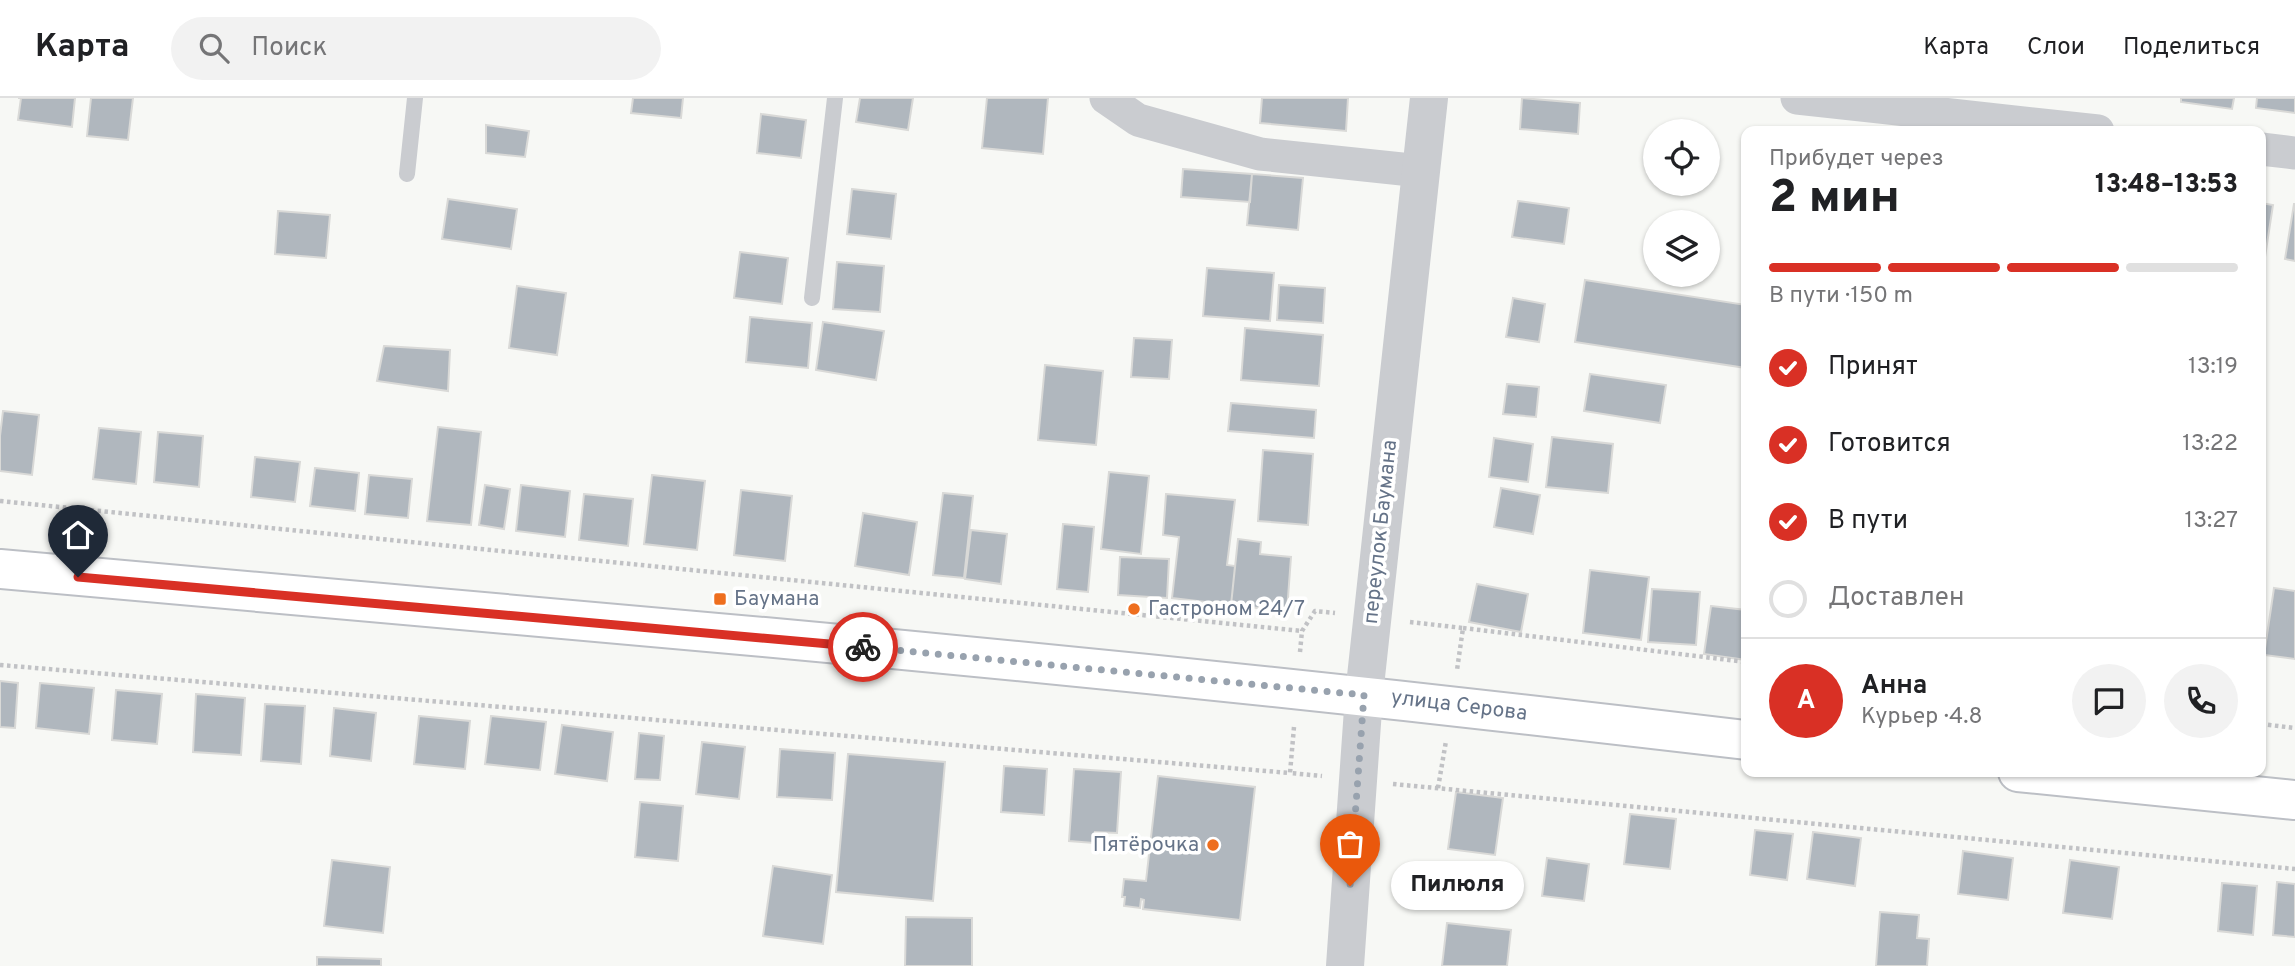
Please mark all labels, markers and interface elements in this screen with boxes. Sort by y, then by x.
search box [171,17,661,80]
text: Карта [35,27,129,69]
icon: search [195,29,233,67]
text: Поиск [251,32,327,65]
text: Карта [1923,33,1989,63]
text: Слои [2027,33,2085,63]
text: Поделиться [2123,33,2260,63]
map controls [1643,119,1720,287]
button: locate [1643,119,1720,196]
text: Прибудет через [1769,145,1944,174]
text: 13:48–13:53 [2095,169,2238,202]
text: 2 мин [1769,170,1900,229]
button: layers [1643,210,1720,287]
text: В пути · 150 m [1769,282,1913,311]
icon: check [1769,349,1807,387]
text: Принят [1828,351,1918,384]
text: 13:19 [2188,353,2238,382]
icon: check [1769,426,1807,464]
text: Готовится [1828,428,1951,461]
text: 13:22 [2182,430,2238,459]
street label: переулок Баумана [1358,439,1404,625]
icon: check [1769,503,1807,541]
pin [48,505,108,577]
text: В пути [1828,505,1908,538]
text: 13:27 [2185,507,2238,536]
icon: home [59,516,97,554]
text: Доставлен [1828,582,1964,615]
place label: Баумана [734,586,819,613]
marker: Баумана [712,591,728,607]
place label: Гастроном 24/7 [1148,596,1305,623]
marker: Гастроном 24/7 [1126,601,1142,617]
courier [828,612,898,682]
icon: bike [844,628,882,666]
button: chat [2072,664,2146,738]
button: phone [2164,664,2238,738]
text: Анна [1861,670,1927,703]
street label: улица Серова [1389,684,1529,728]
text: А [1797,685,1815,718]
text: Курьер · 4.8 [1861,703,1983,732]
pin [1320,814,1380,886]
icon: bag [1331,825,1369,863]
place label: Пятёрочка [1093,832,1199,859]
marker: Пятёрочка [1205,837,1221,853]
callout: Пилюля [1392,862,1525,910]
text: Пилюля [1410,871,1505,900]

